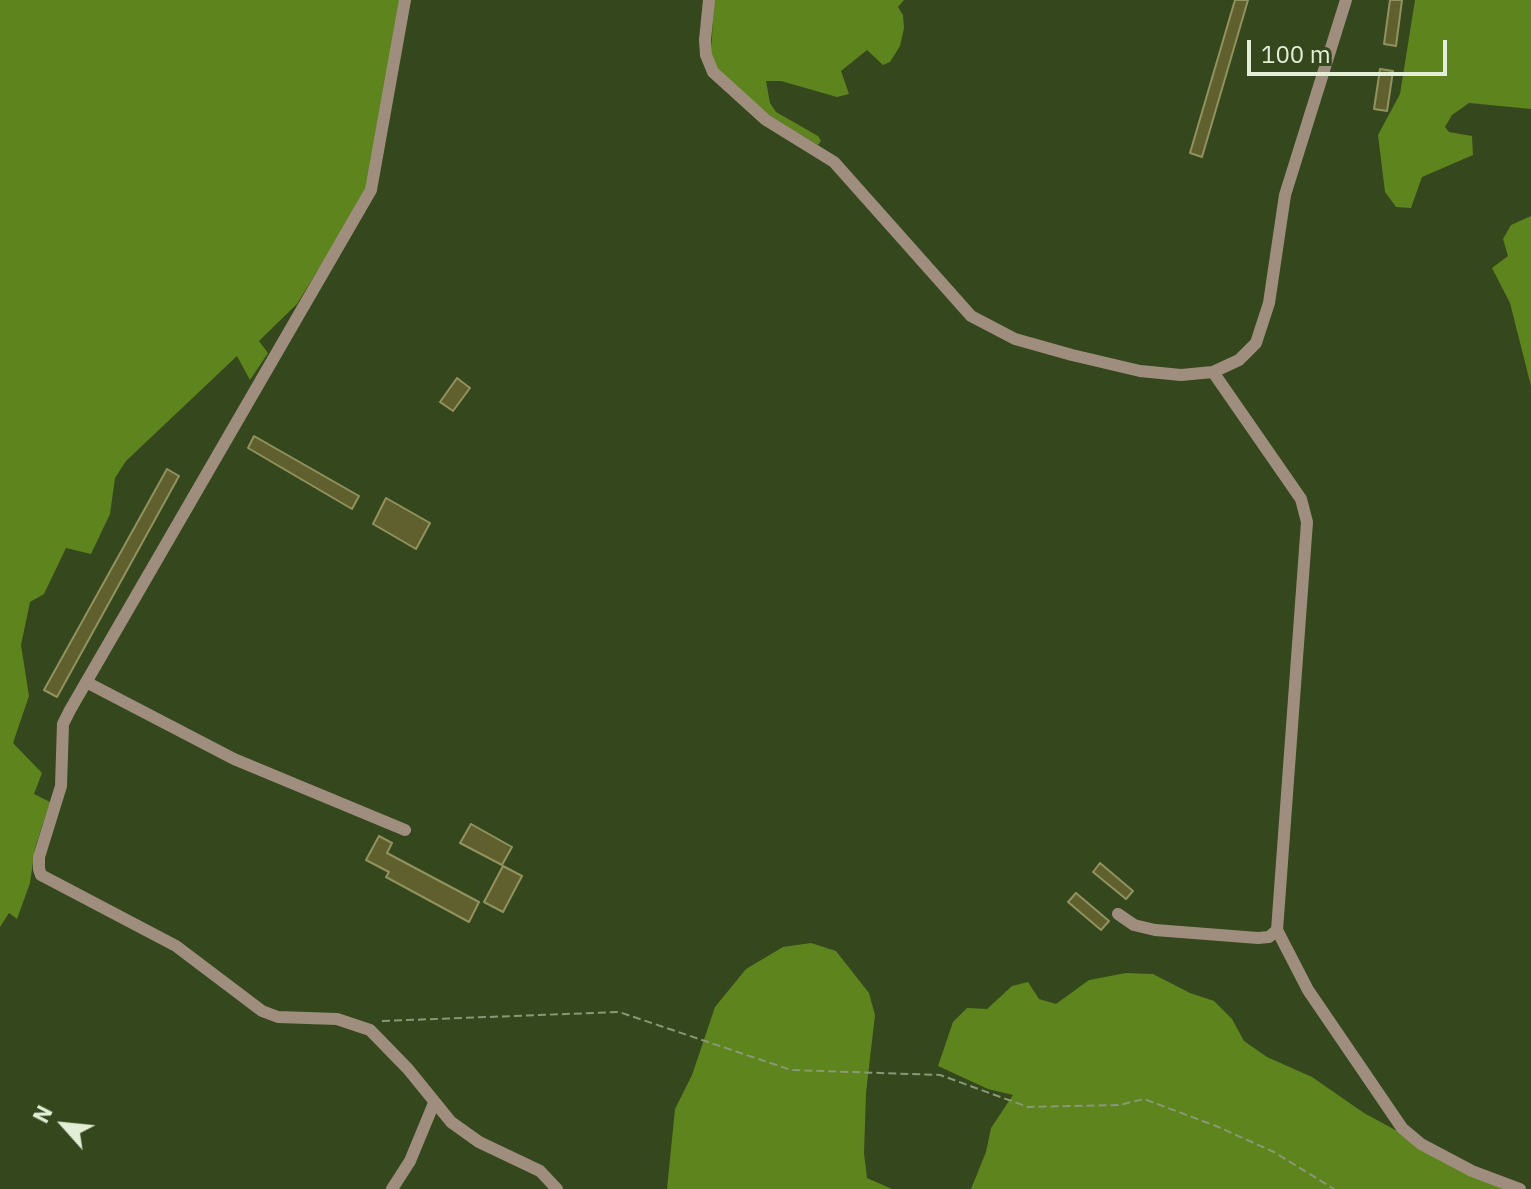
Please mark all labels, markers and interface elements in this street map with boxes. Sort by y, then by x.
scale bar [1251,24,1451,74]
text: 100 m [1261,38,1331,70]
north arrow [24,1085,104,1165]
text: N [26,1100,59,1128]

